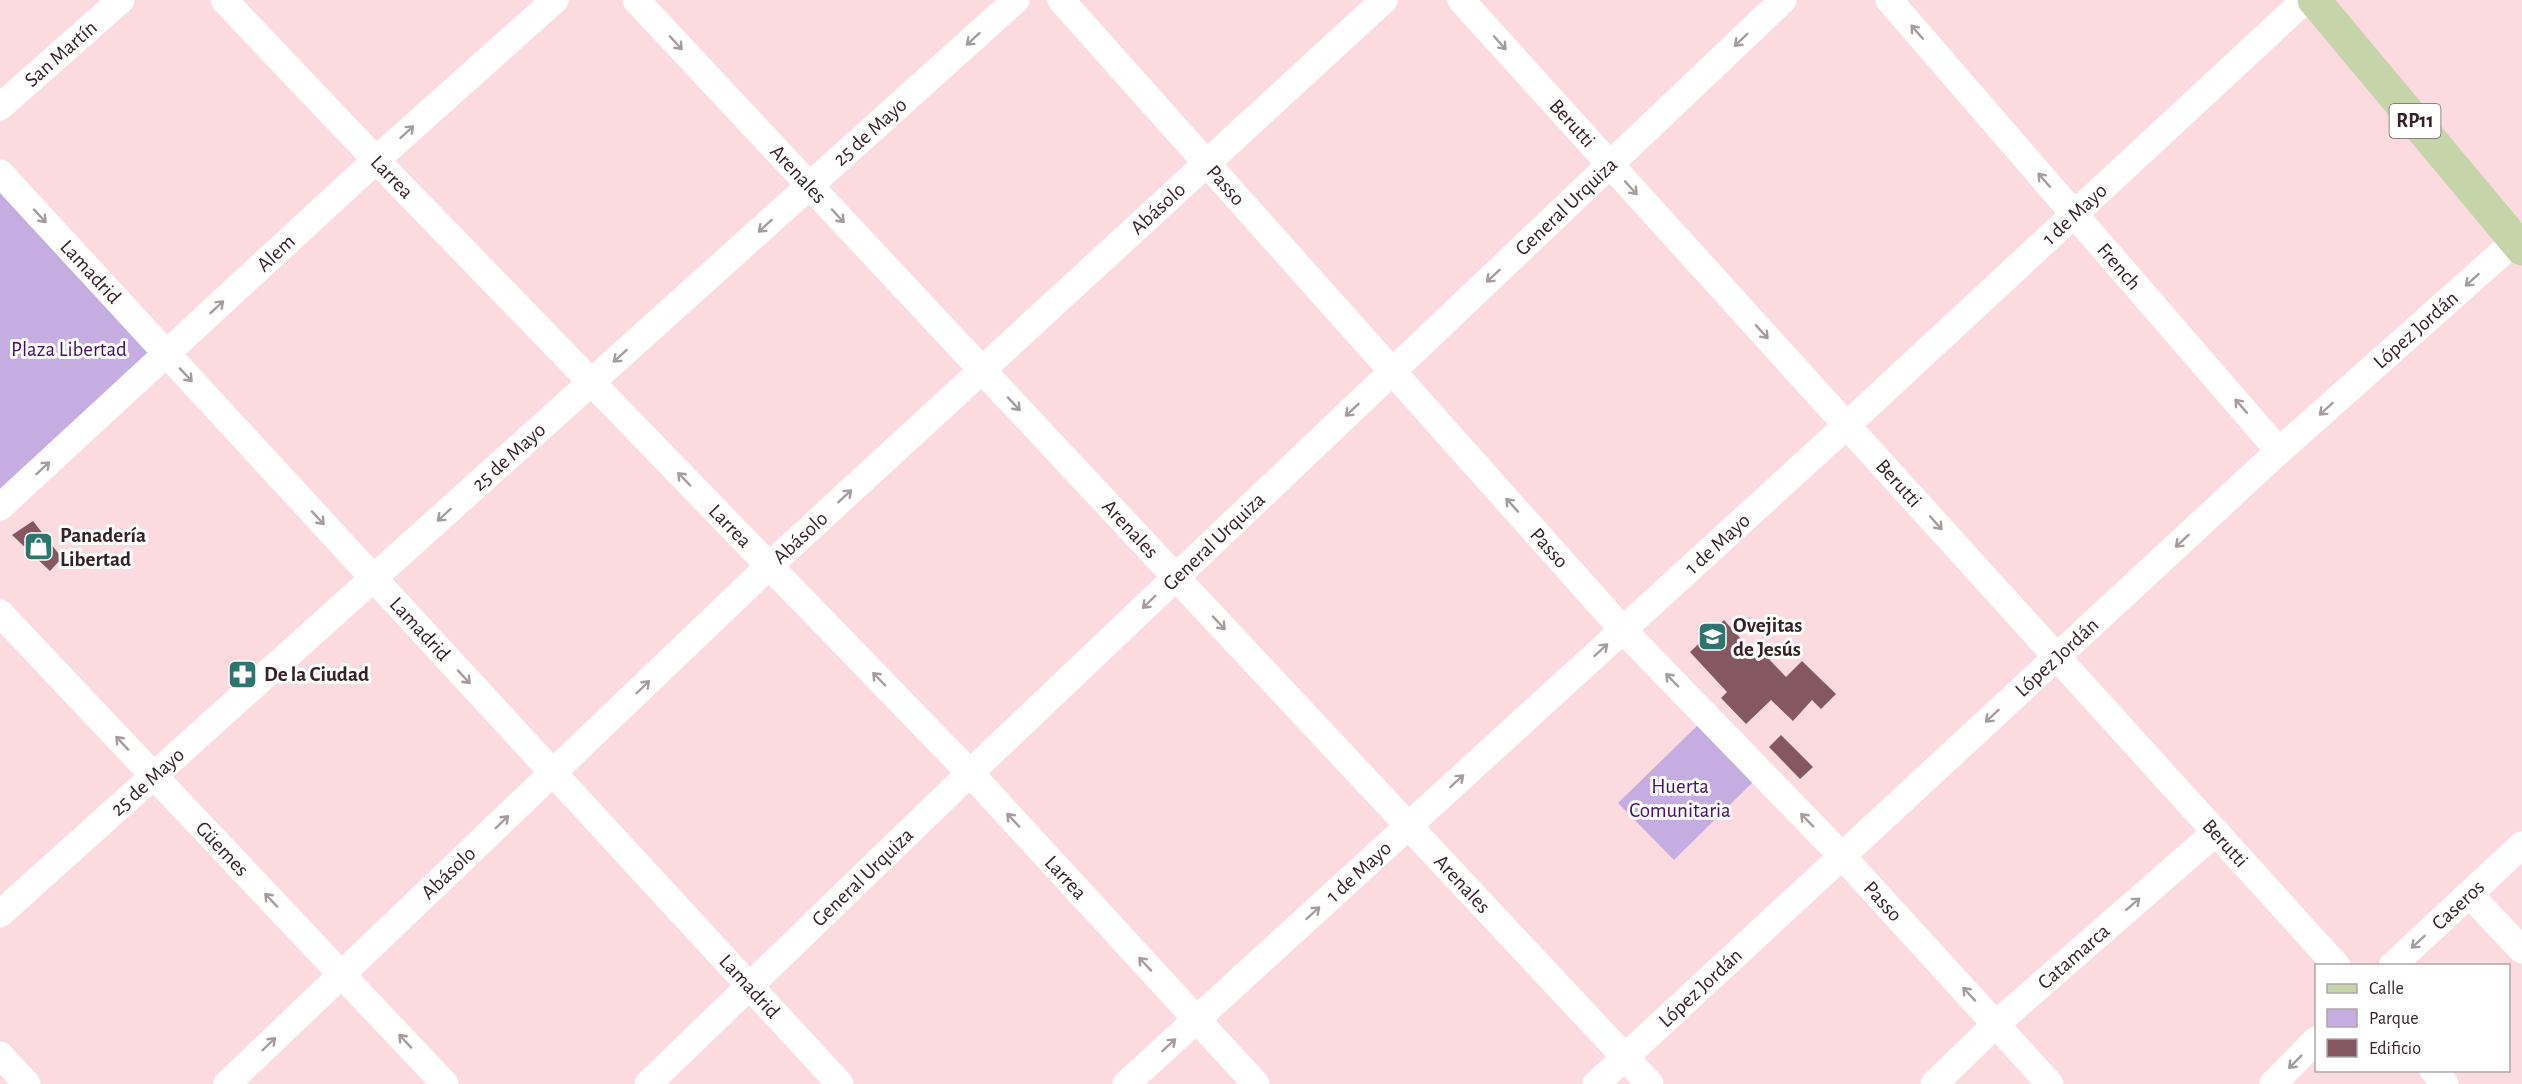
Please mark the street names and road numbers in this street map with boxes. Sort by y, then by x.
street label: San Martín [21,16,101,91]
street label: 25 de Mayo [829,93,911,170]
street label: Berutti [1546,95,1599,151]
road number: RP11 [2390,104,2440,138]
street label: Arenales [766,140,831,207]
street label: Larrea [367,151,418,203]
street label: General Urquiza [1511,153,1621,259]
street label: Passo [1203,161,1249,209]
street label: Abásolo [1126,178,1189,238]
street label: 1 de Mayo [2038,179,2111,249]
street label: Alem [252,230,299,275]
street label: Lamadrid [57,236,125,308]
street label: French [2093,239,2145,294]
street label: López Jordán [2369,287,2462,372]
street label: 25 de Mayo [468,418,549,495]
street label: Berutti [1872,455,1926,511]
street label: General Urquiza [1159,488,1269,594]
street label: Arenales [1098,495,1163,562]
street label: Larrea [705,500,756,552]
street label: Abásolo [769,507,832,568]
street label: 1 de Mayo [1681,509,1754,578]
street label: Passo [1526,524,1573,572]
street label: Lamadrid [386,593,455,665]
street label: López Jordán [2011,614,2102,701]
street label: 25 de Mayo [106,743,188,820]
street label: Berutti [2199,815,2252,871]
street label: Güemes [192,817,253,880]
street label: General Urquiza [808,823,917,930]
street label: 1 de Mayo [1322,837,1395,906]
street label: Abásolo [417,842,479,903]
street label: Arenales [1430,850,1495,917]
street label: Larrea [1041,851,1091,903]
street label: Caseros [2428,876,2488,934]
street label: Passo [1860,877,1906,925]
street label: Catamarca [2034,920,2113,993]
street label: López Jordán [1654,944,1746,1031]
street label: Lamadrid [715,950,784,1022]

